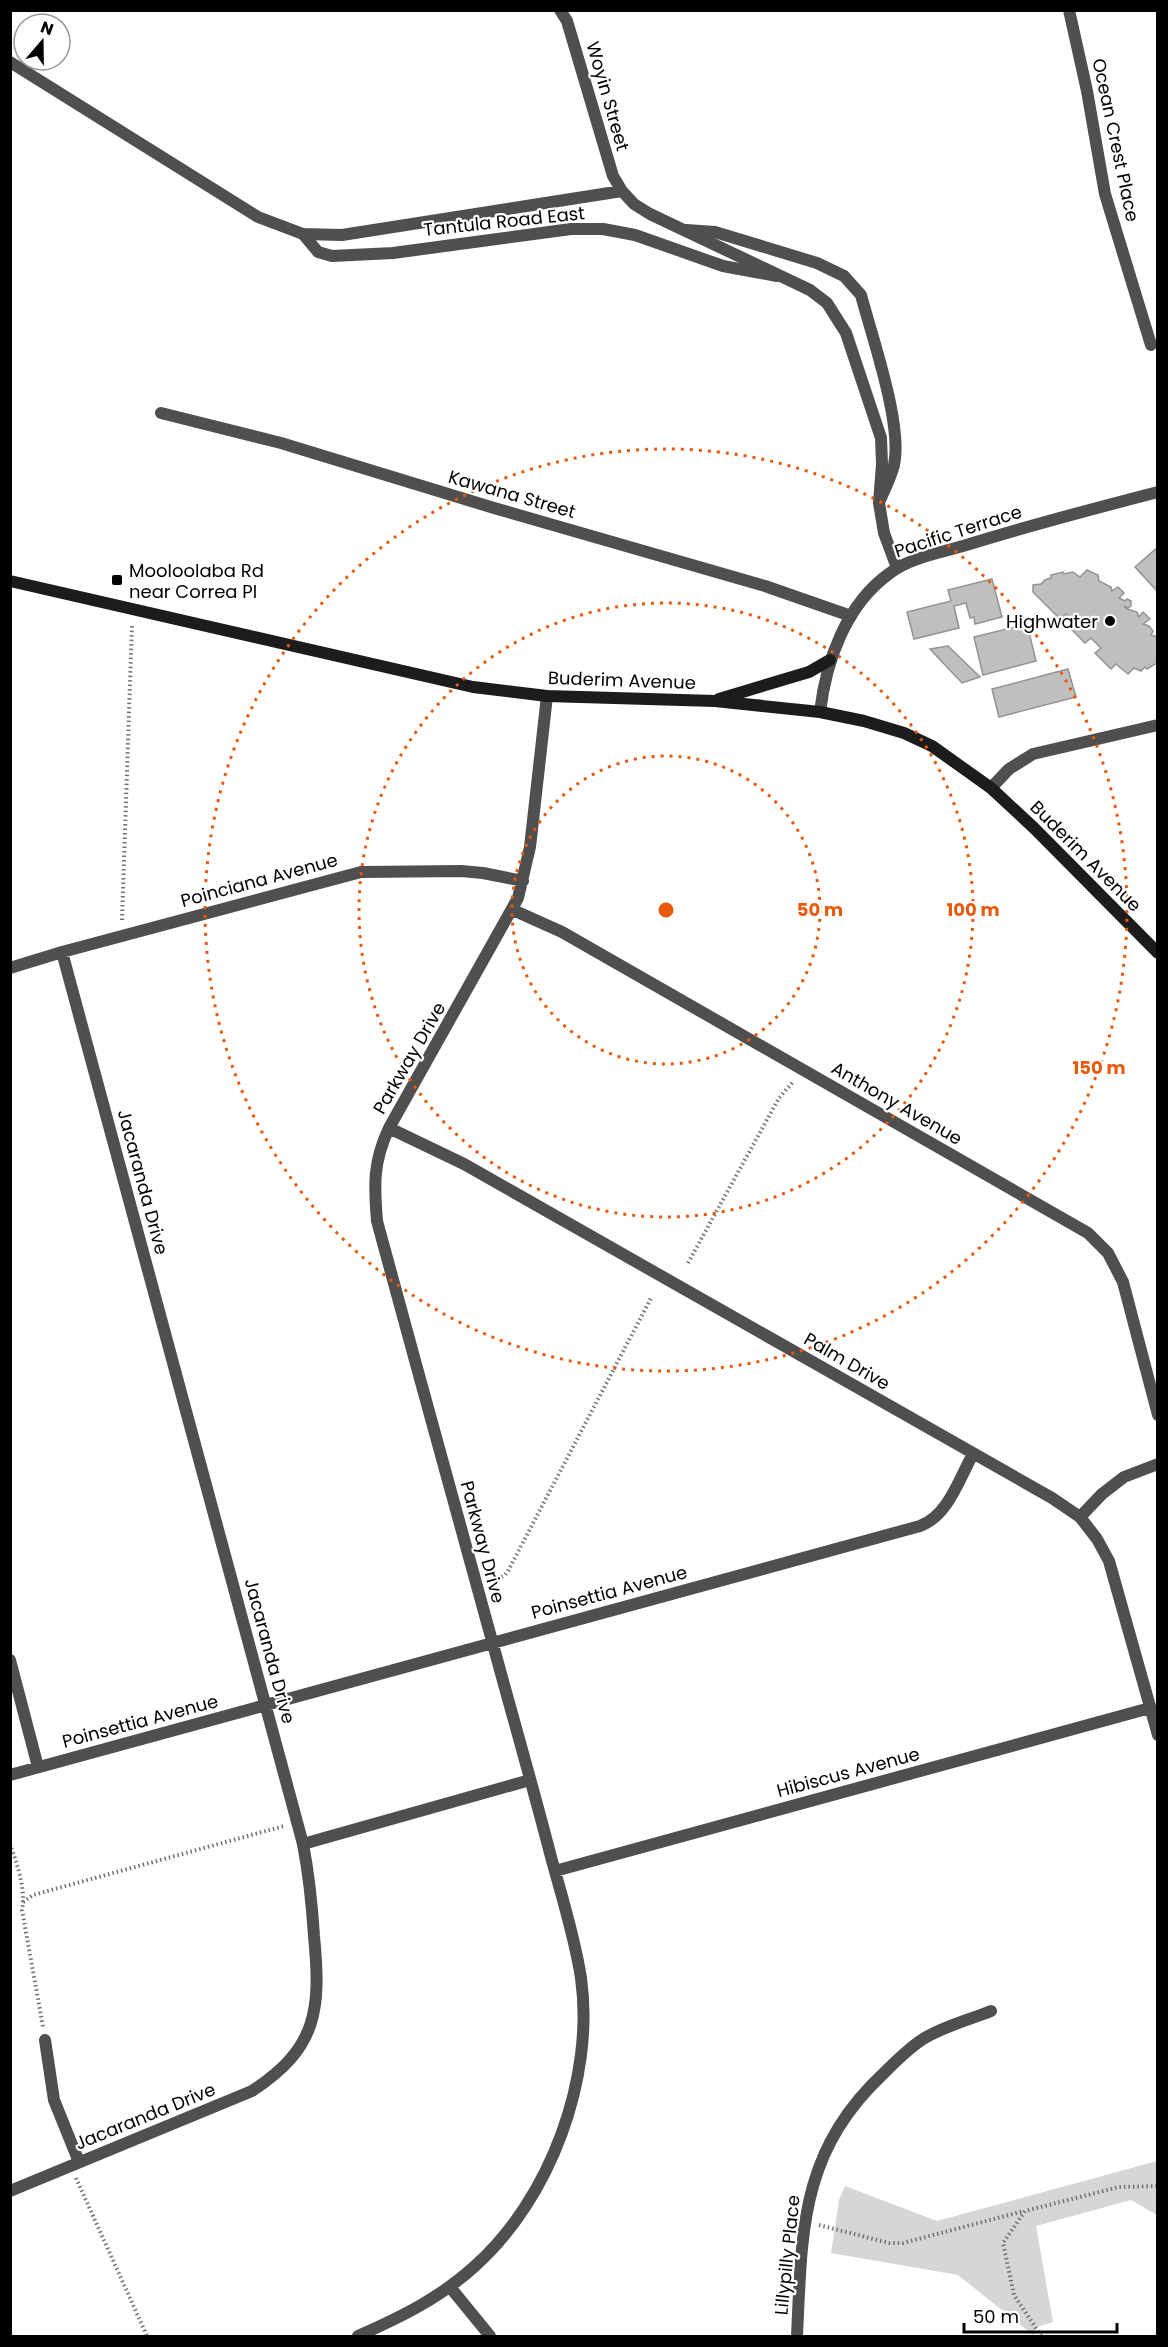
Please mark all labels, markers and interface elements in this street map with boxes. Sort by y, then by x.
north arrow [12,12,72,72]
text: N [37,16,57,41]
street label: Woyin Street [580,38,636,154]
street label: Ocean Crest Place [1086,56,1146,224]
street label: Tantula Road East [422,200,586,242]
street label: Kawana Street [446,464,578,524]
street label: Pacific Terrace [891,499,1025,563]
place label: Mooloolaba Rd near Correa Pl [129,558,264,604]
marker: Mooloolaba Rd near Correa Pl [110,573,124,587]
place label: Highwater [1006,609,1098,634]
marker: Highwater [1103,614,1117,628]
street label: Buderim Avenue [548,665,696,695]
street label: Buderim Avenue [1025,795,1147,917]
street label: Poinciana Avenue [178,847,340,913]
text: 50 m [797,897,843,922]
text: 100 m [946,897,1000,922]
centre of rings [656,900,676,920]
street label: Parkway Drive [367,997,451,1119]
street label: Anthony Avenue [827,1055,967,1151]
text: 150 m [1072,1055,1126,1080]
street label: Jacaranda Drive [112,1107,174,1257]
street label: Palm Drive [799,1326,895,1396]
street label: Parkway Drive [455,1478,511,1606]
street label: Poinsettia Avenue [528,1559,690,1625]
street label: Jacaranda Drive [239,1576,301,1726]
street label: Poinsettia Avenue [59,1688,221,1754]
street label: Hibiscus Avenue [774,1741,922,1803]
street label: Jacaranda Drive [71,2076,219,2156]
street label: Lillypilly Place [768,2194,806,2316]
scale bar [964,2296,1117,2334]
text: 50 m [973,2304,1019,2329]

